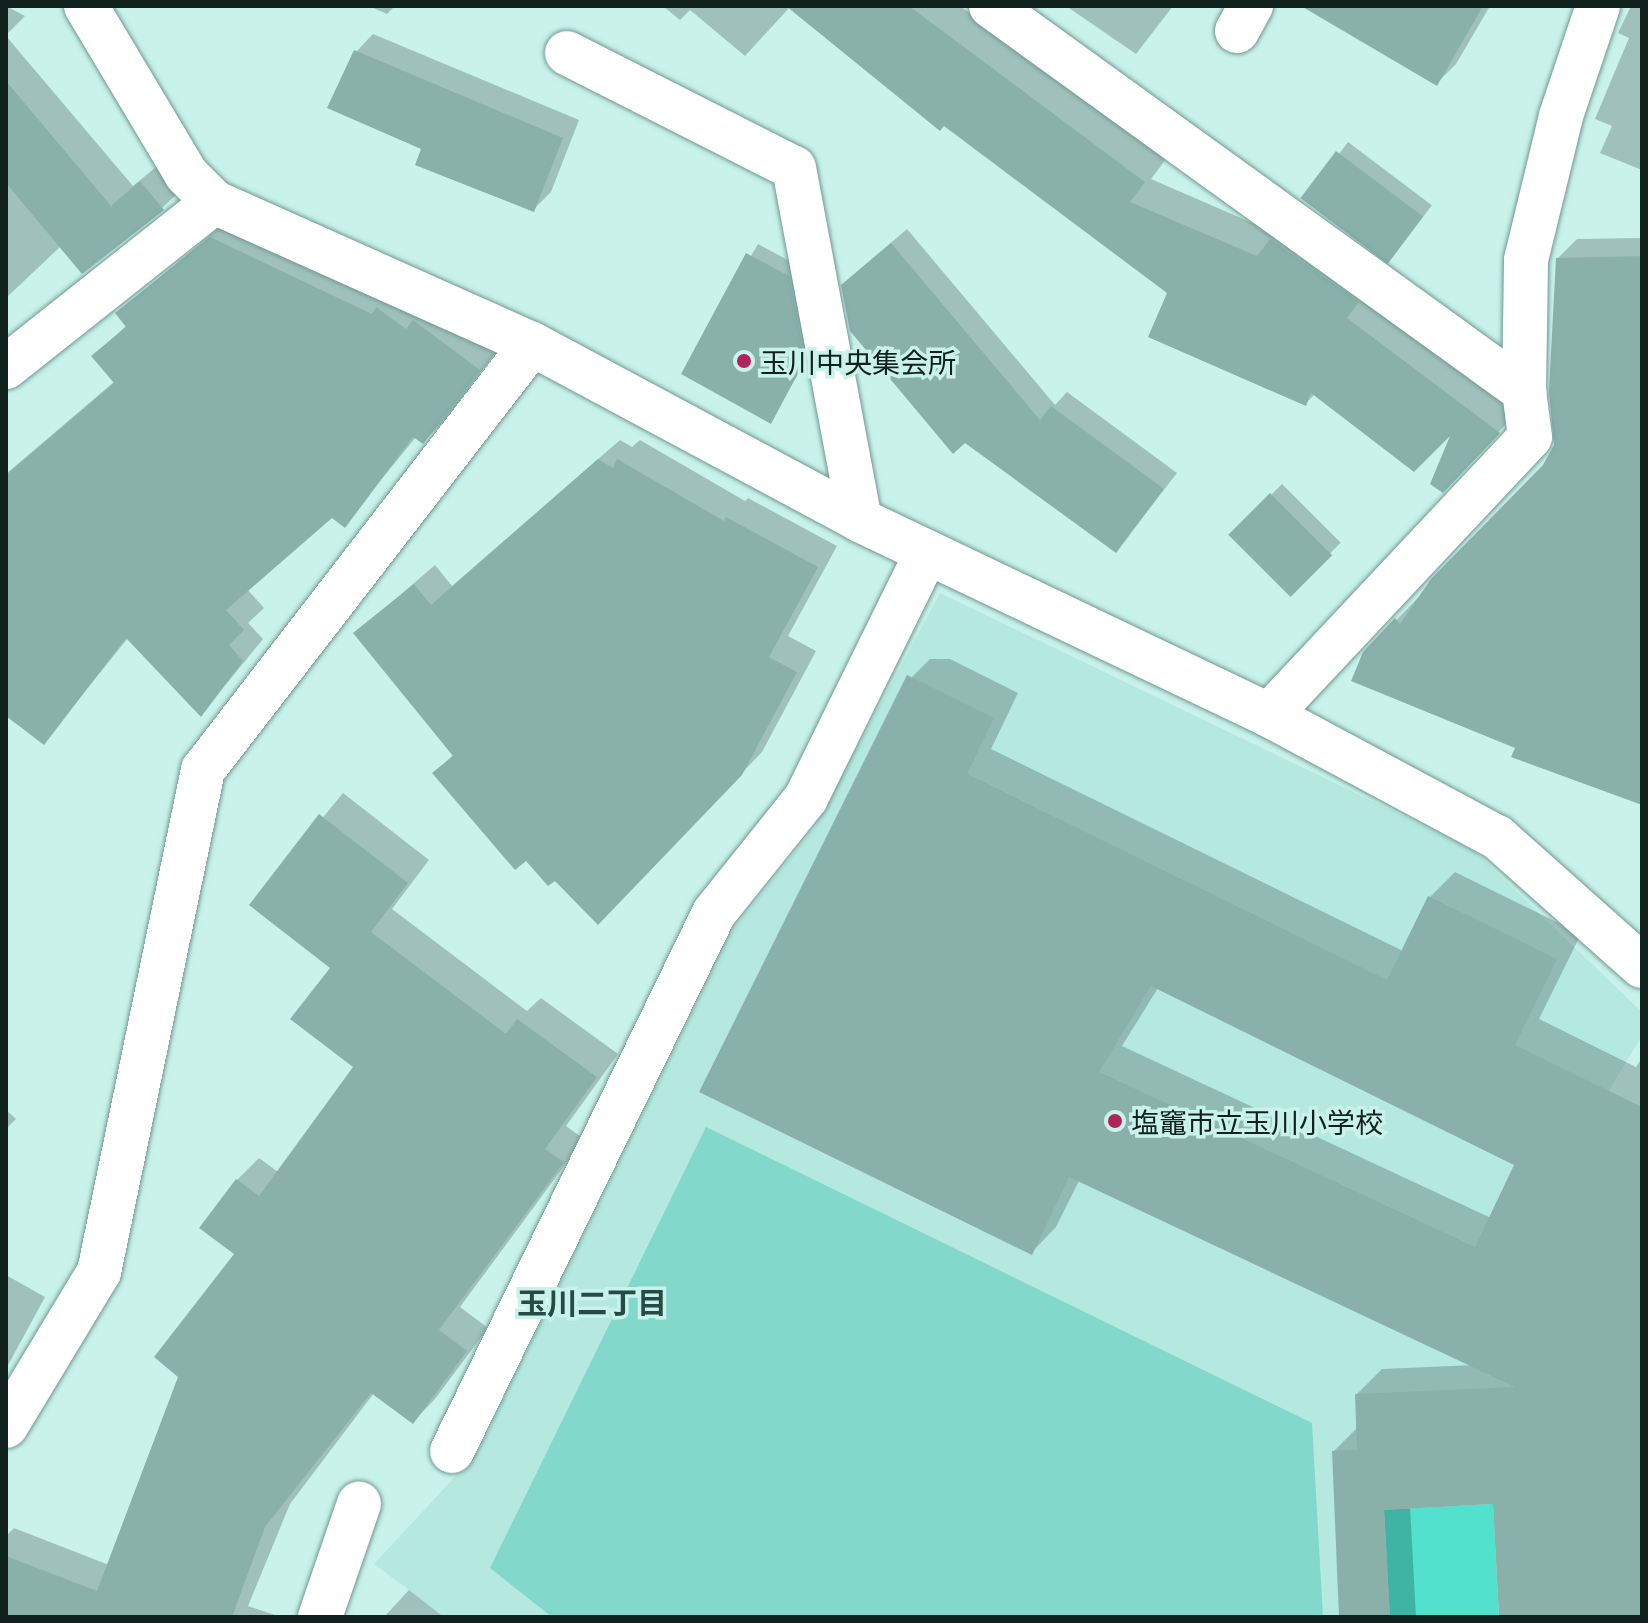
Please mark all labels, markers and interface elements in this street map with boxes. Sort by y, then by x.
place label: 玉川中央集会所 [760,344,956,378]
marker: 玉川中央集会所 [735,352,753,370]
place label: 塩竈市立玉川小学校 [1131,1104,1383,1138]
marker: 塩竈市立玉川小学校 [1106,1112,1124,1130]
district label: 玉川二丁目 [517,1283,667,1319]

